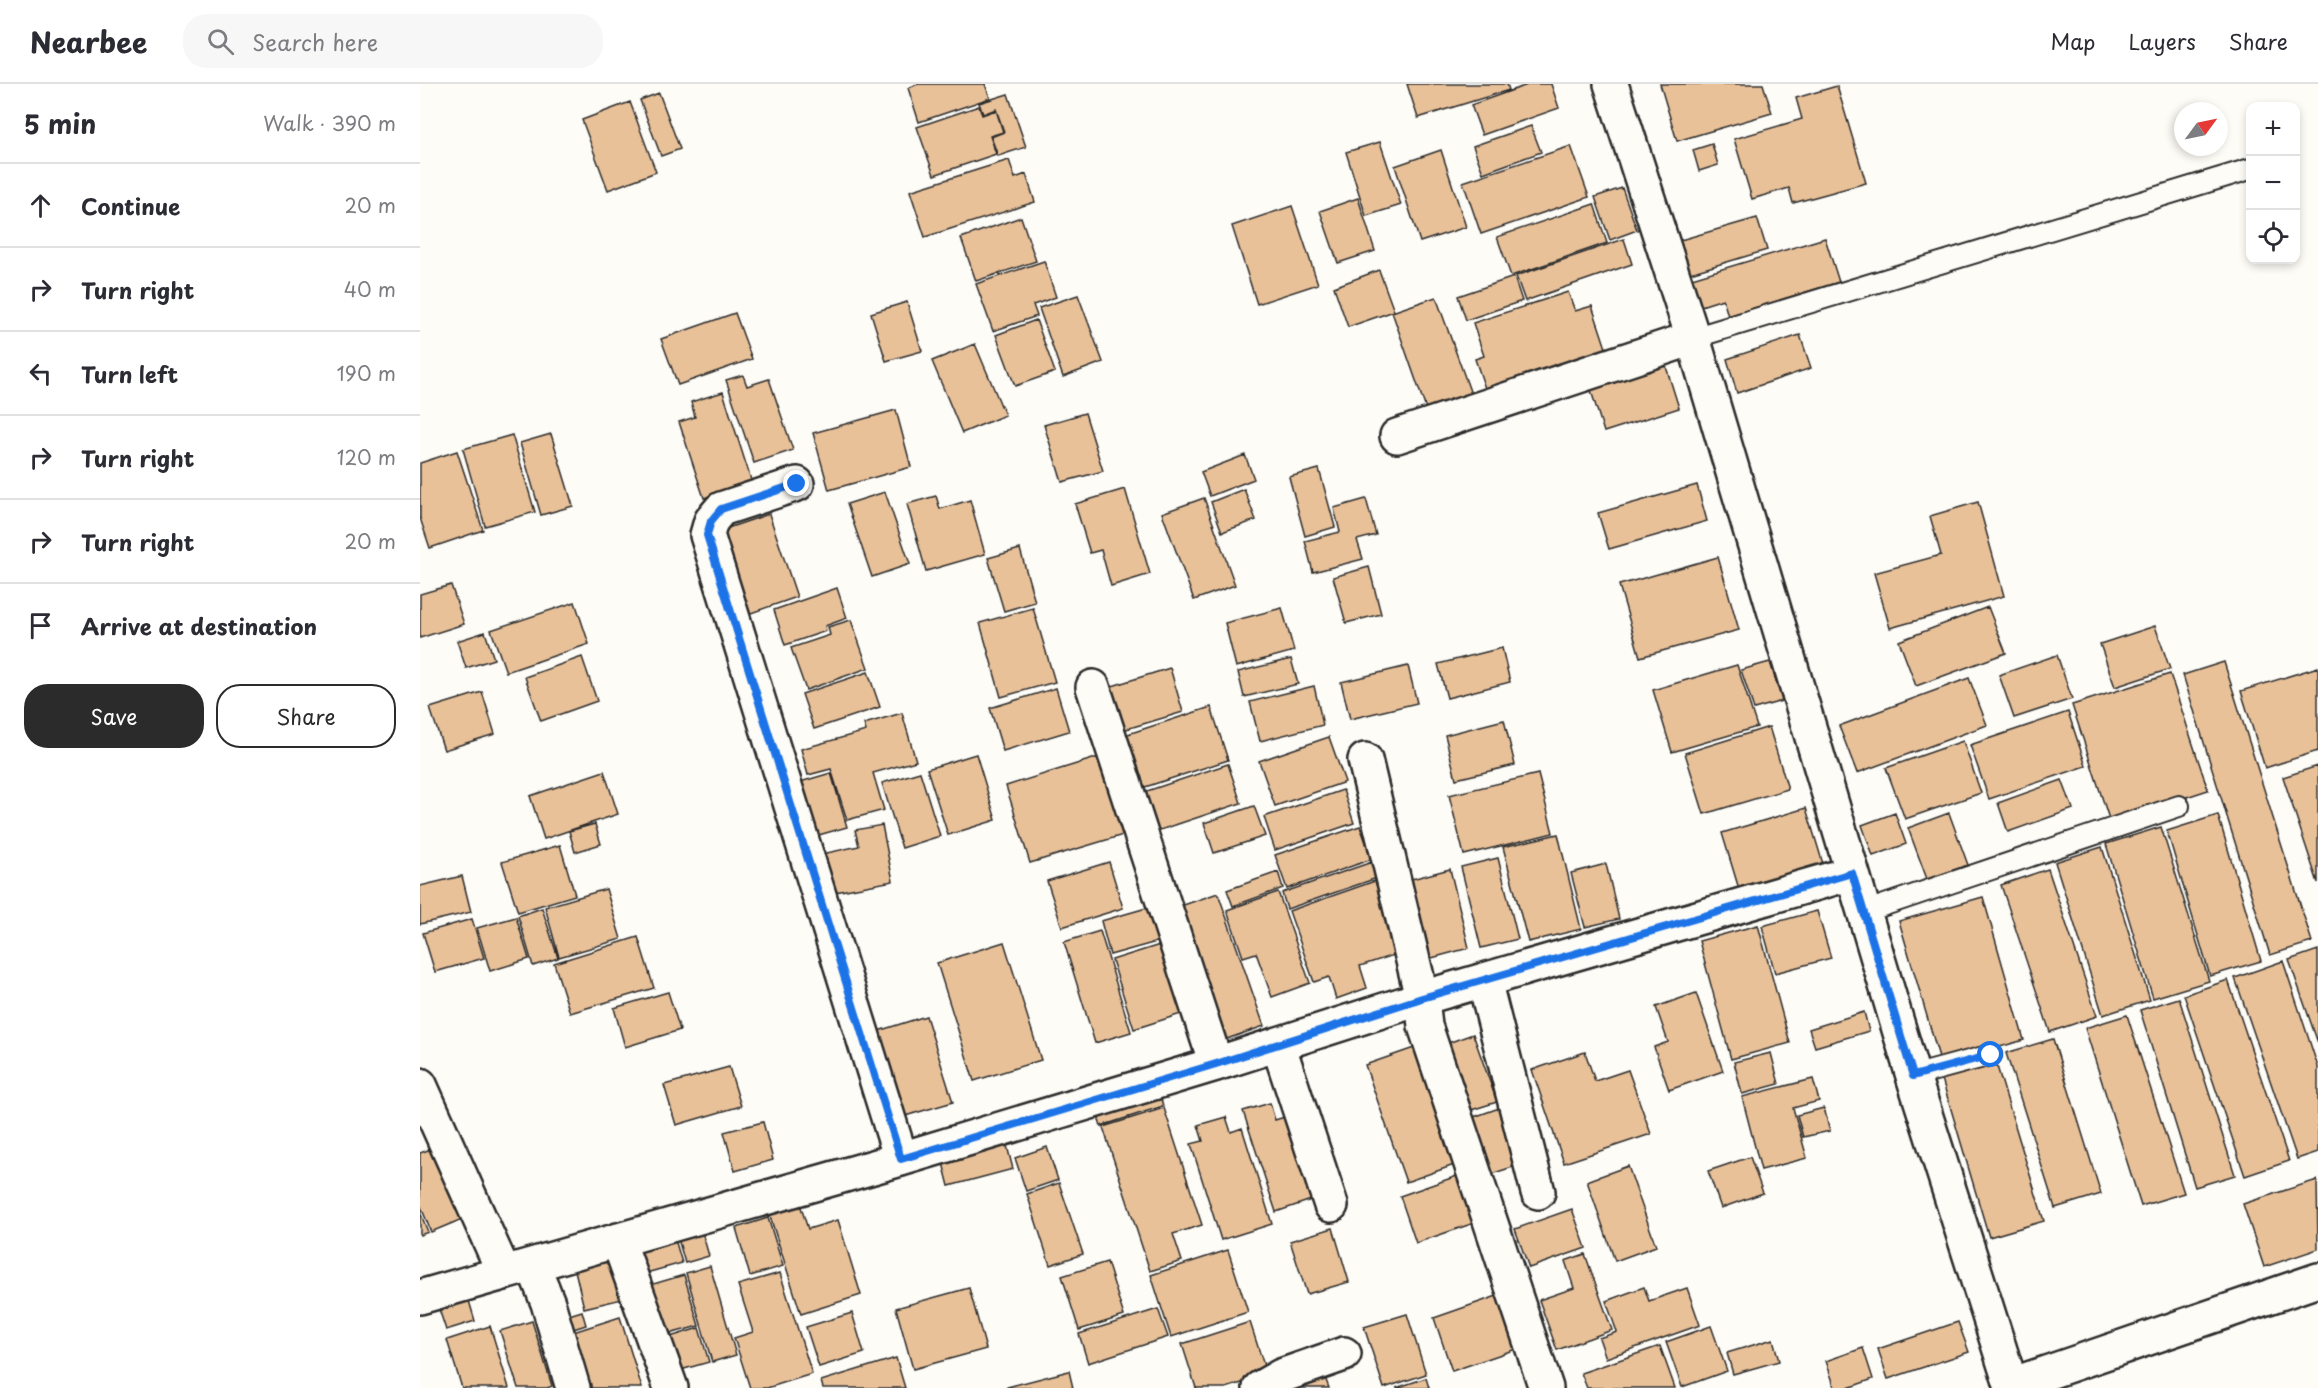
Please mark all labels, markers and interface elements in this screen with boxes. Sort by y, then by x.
search box [183,14,603,68]
text: Nearbee [30,20,147,63]
icon: search [204,25,237,58]
text: Search here [252,25,378,58]
text: Map [2051,25,2095,57]
text: Layers [2128,25,2196,57]
text: Share [2229,25,2288,57]
north arrow [2174,102,2228,156]
map controls [2246,102,2300,264]
button: + [2246,102,2300,156]
text: 5 min [24,104,96,143]
text: Walk · 390 m [263,108,396,138]
button: − [2246,156,2300,210]
icon: ahead [24,189,57,222]
text: Continue [81,189,180,222]
text: 20 m [344,190,396,220]
button: locate [2246,210,2300,264]
icon: right [24,273,57,306]
text: Turn right [81,273,194,306]
text: 40 m [344,274,396,304]
icon: left [24,357,57,390]
text: Turn left [81,357,178,390]
text: 190 m [337,358,396,388]
icon: right [24,441,57,474]
text: Turn right [81,441,194,474]
text: 120 m [337,442,396,472]
route end [783,470,809,496]
icon: right [24,525,57,558]
text: Turn right [81,525,194,558]
text: 20 m [344,526,396,556]
icon: arrive [24,609,57,642]
text: Arrive at destination [81,609,317,642]
button: Save [24,684,204,748]
button: Share [216,684,396,748]
route start [1977,1041,2003,1067]

